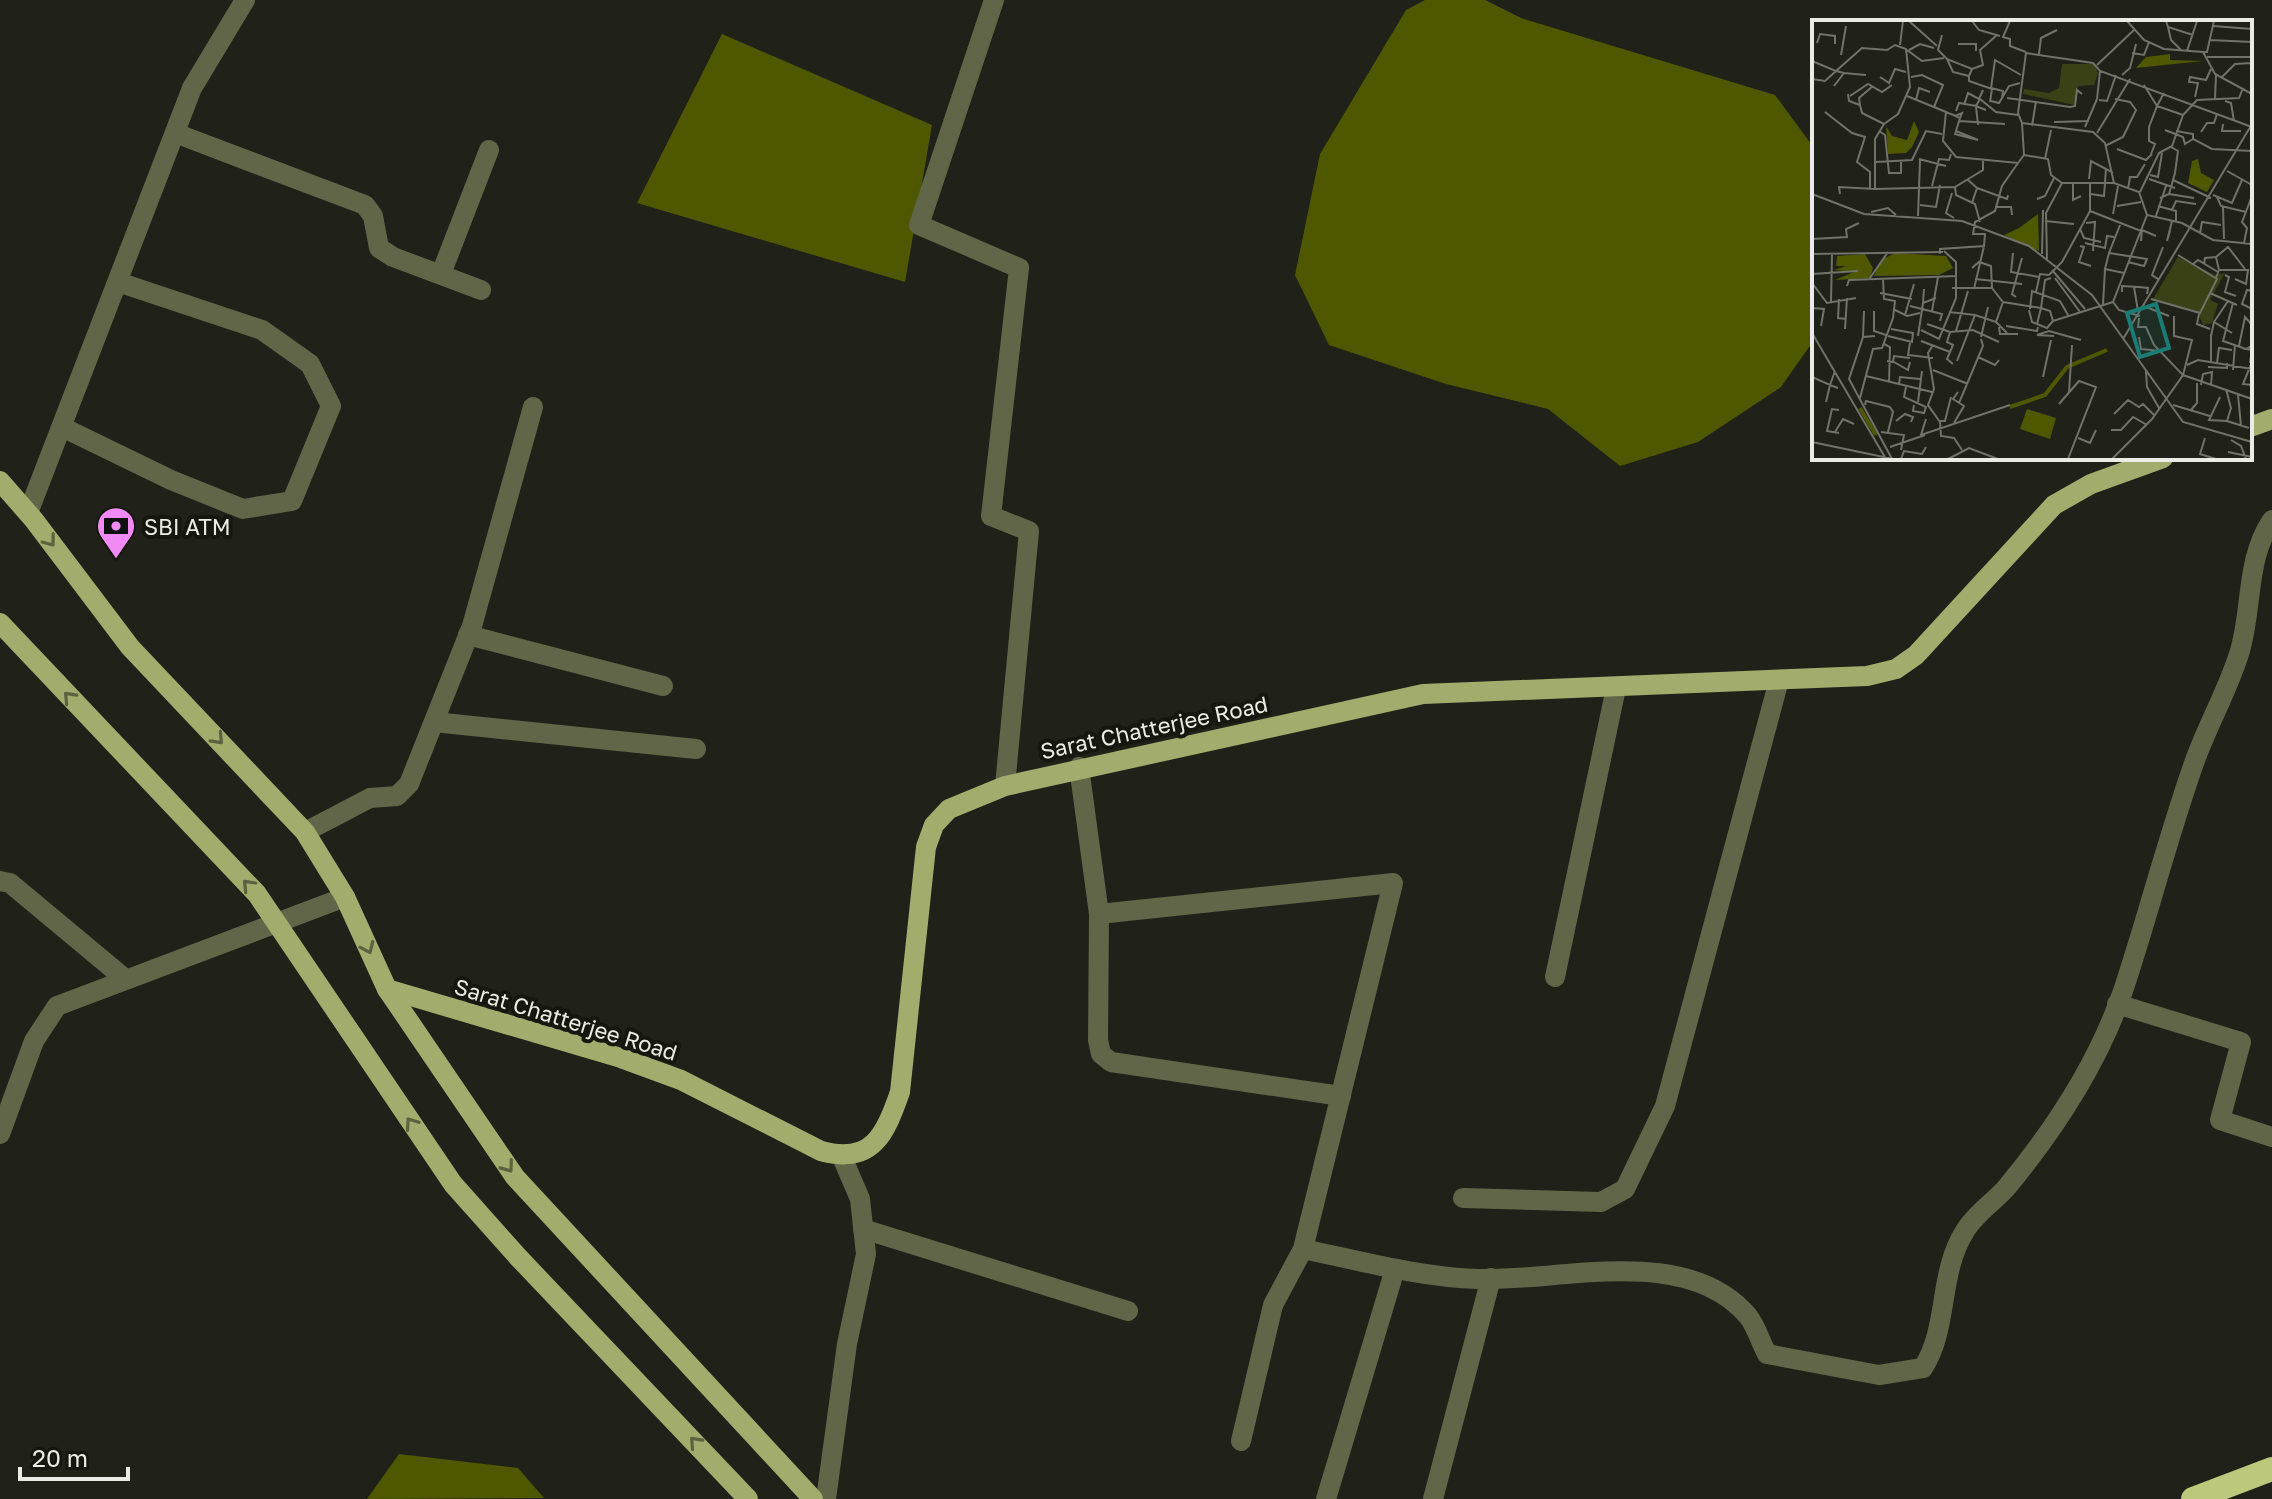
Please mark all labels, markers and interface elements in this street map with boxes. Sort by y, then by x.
inset map [1812,20,2252,460]
bank icon: SBI ATM [95,505,137,560]
place label: SBI ATM [144,513,231,540]
one-way arrow [41,532,55,547]
street label: Sarat Chatterjee Road [1038,690,1270,764]
one-way arrow [64,692,78,707]
one-way arrow [208,730,222,745]
one-way arrow [243,880,257,895]
one-way arrow [359,940,375,954]
street label: Sarat Chatterjee Road [451,972,681,1066]
one-way arrow [406,1117,421,1131]
one-way arrow [498,1158,513,1173]
scale bar [20,1431,128,1481]
one-way arrow [689,1437,704,1451]
text: 20 m [32,1443,88,1472]

